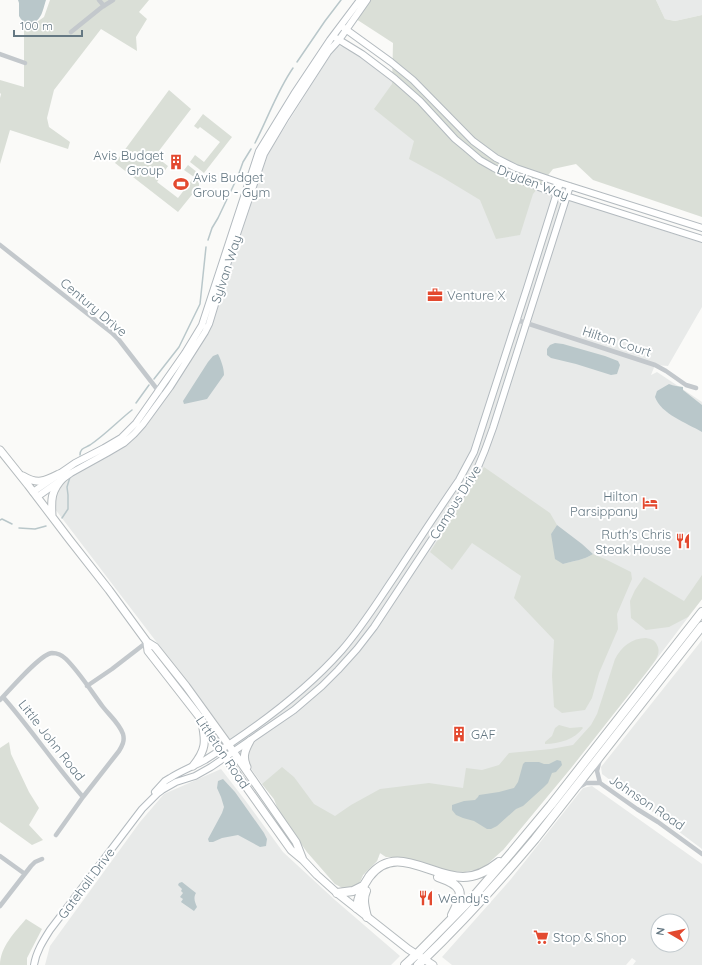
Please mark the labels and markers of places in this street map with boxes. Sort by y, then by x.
place label: Avis Budget Group [93,147,164,178]
building icon: Avis Budget Group [167,153,185,171]
place label: Avis Budget Group - Gym [193,169,270,200]
sports icon: Avis Budget Group - Gym [172,175,190,193]
office icon: Venture X [426,286,444,304]
place label: Venture X [447,287,506,303]
place label: Hilton Parsippany [570,488,638,519]
hotel icon: Hilton Parsippany [641,494,659,512]
place label: Ruth's Chris Steak House [596,526,671,557]
restaurant icon: Ruth's Chris Steak House [674,532,692,550]
building icon: GAF [450,725,468,743]
place label: GAF [471,726,496,742]
restaurant icon: Wendy's [417,889,435,907]
place label: Wendy's [438,890,489,906]
supermarket icon: Stop & Shop [532,928,550,946]
place label: Stop & Shop [553,929,627,945]

